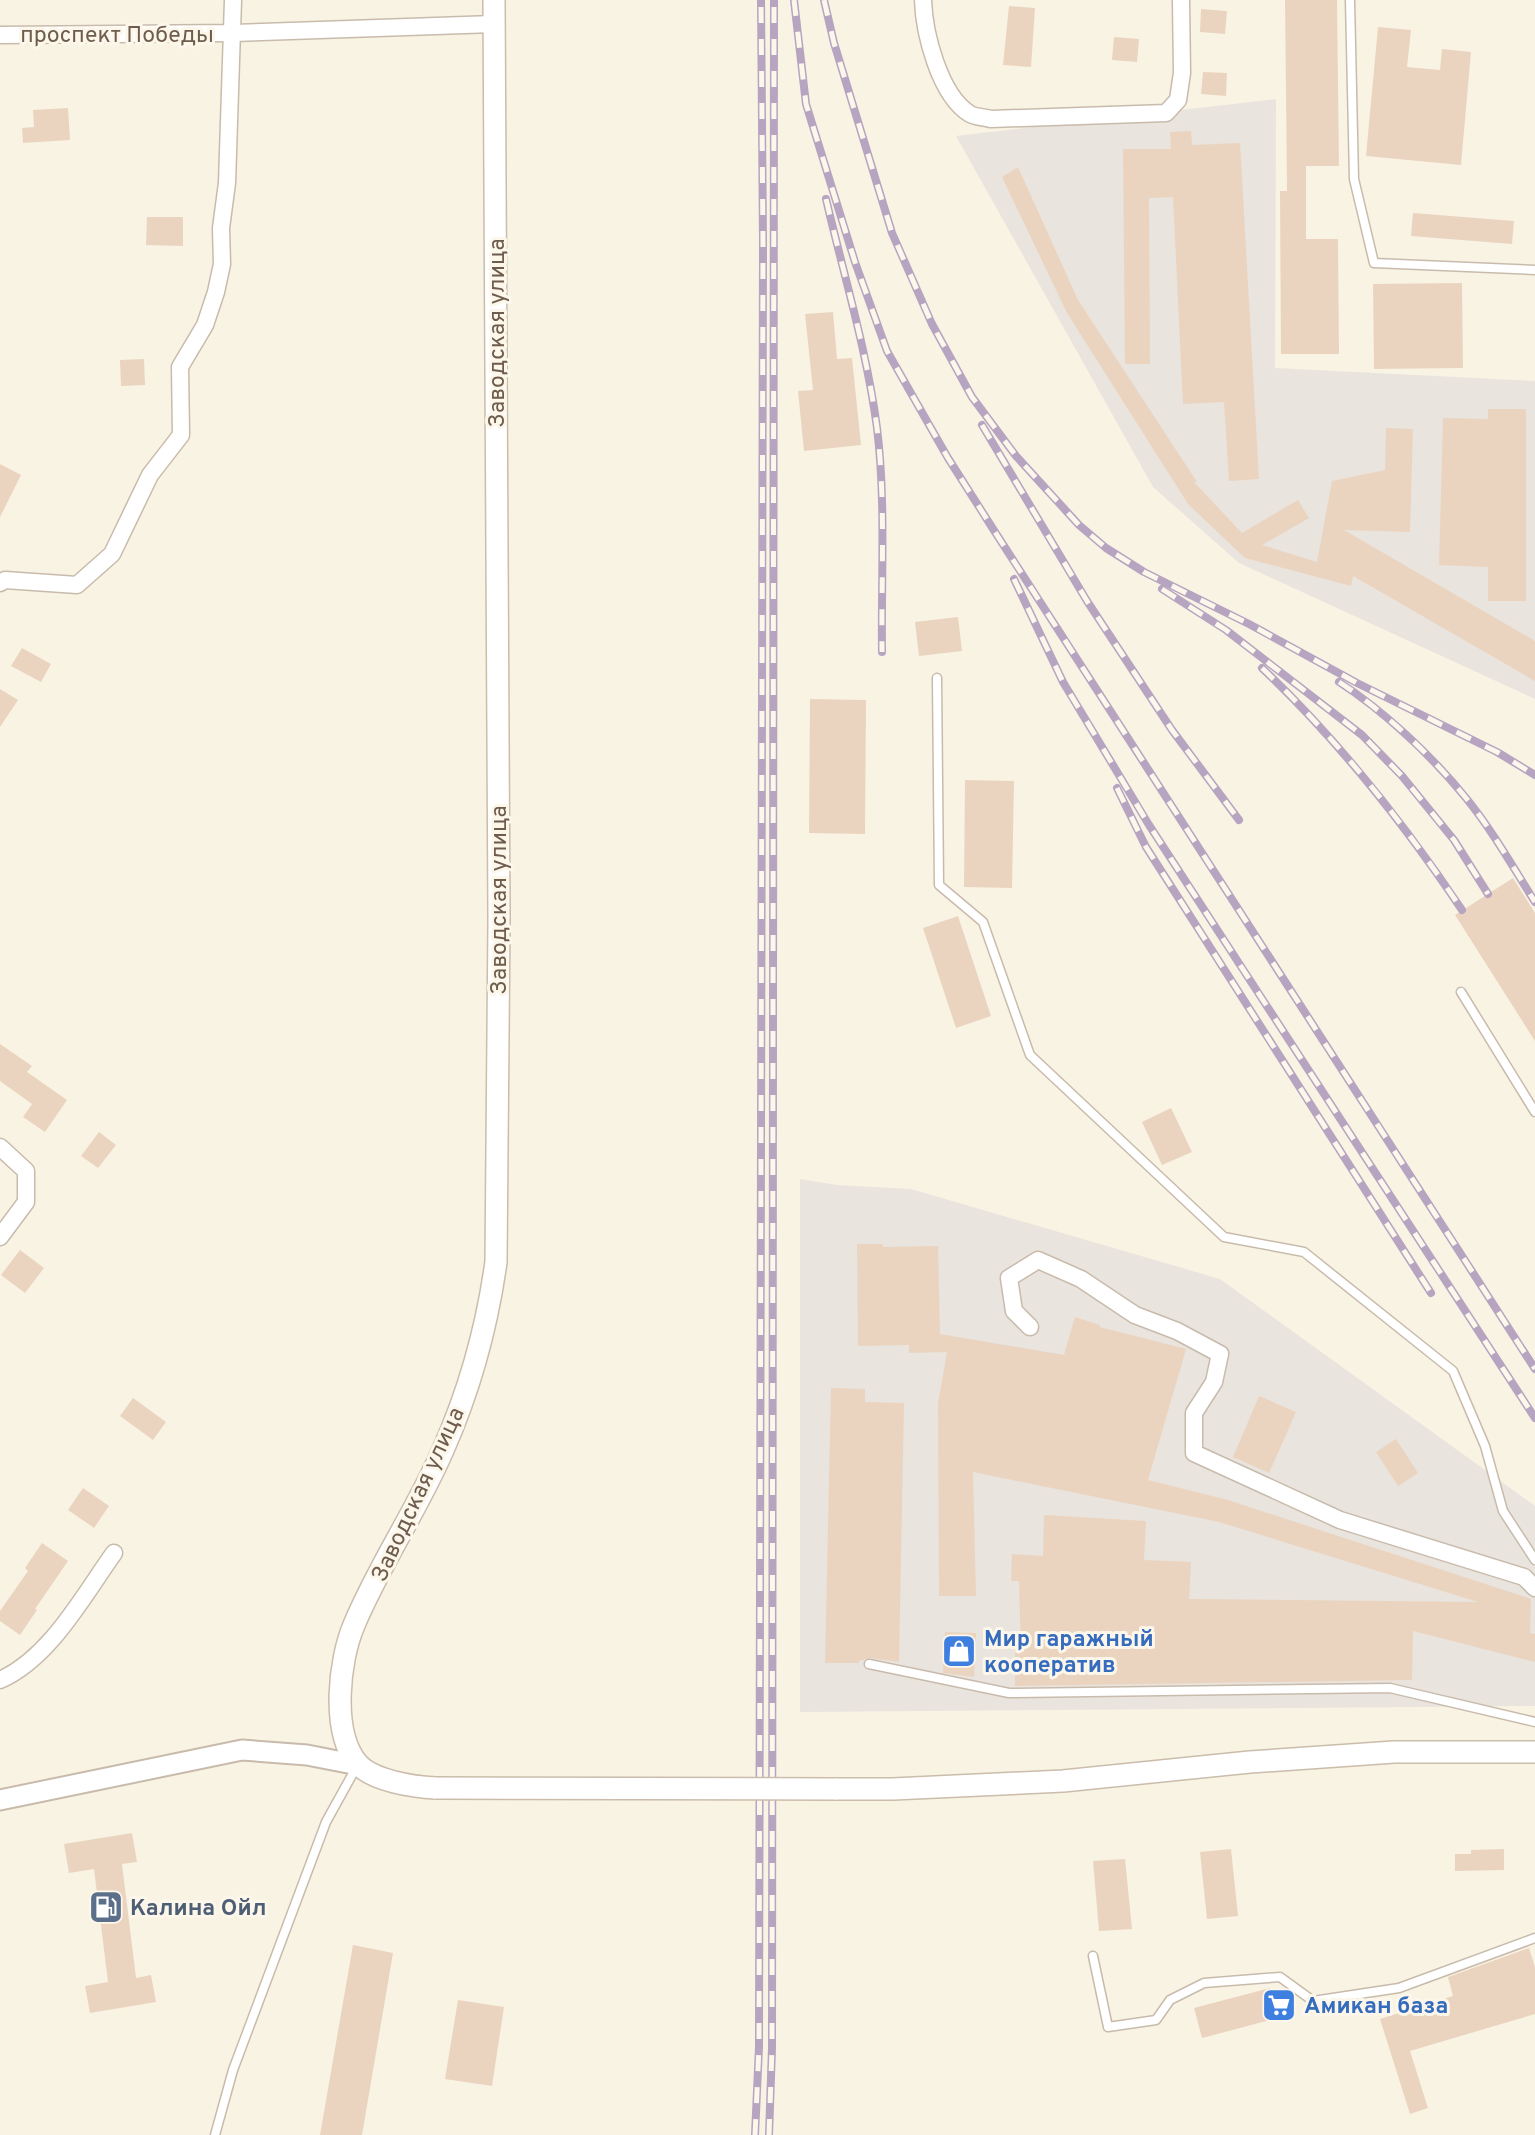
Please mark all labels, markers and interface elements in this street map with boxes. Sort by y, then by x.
street label: проспект Победы [20,22,214,51]
street label: Заводская улица [484,238,513,428]
street label: Заводская улица [486,805,515,995]
street label: Заводская улица [366,1403,472,1587]
place label: Мир гаражный кооператив [984,1626,1154,1681]
shop icon: Мир гаражный кооператив [940,1632,978,1670]
fuel station icon: Калина Ойл [87,1888,125,1926]
place label: Калина Ойл [130,1895,267,1924]
supermarket icon: Амикан база [1260,1986,1298,2024]
place label: Амикан база [1304,1993,1448,2022]

